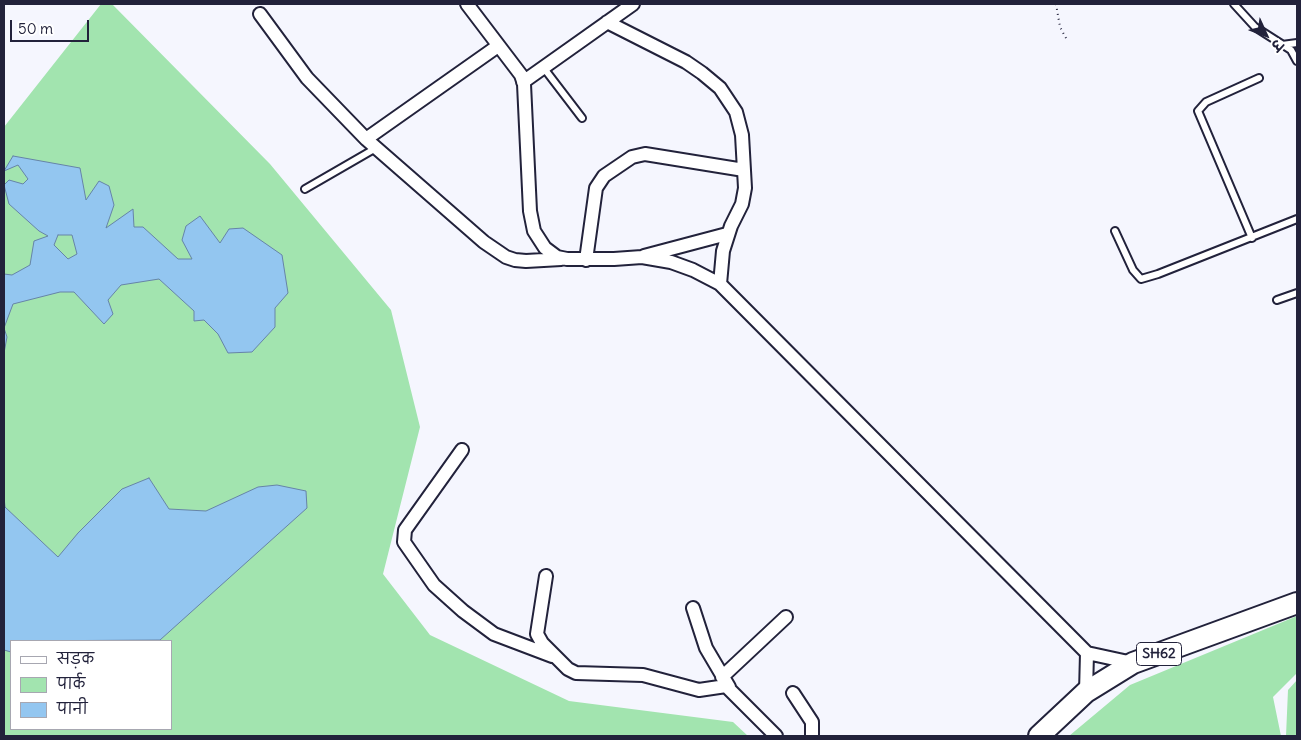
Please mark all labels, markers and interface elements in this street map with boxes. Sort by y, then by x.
scale bar [12,10,91,42]
north arrow [1241,10,1291,60]
text: 50 m [18,19,53,38]
text: उ [1267,36,1287,55]
legend [10,640,172,730]
road number: SH62 [1136,642,1182,666]
text: सड़क [57,649,94,668]
text: पार्क [57,674,85,693]
text: पानी [57,699,88,718]

